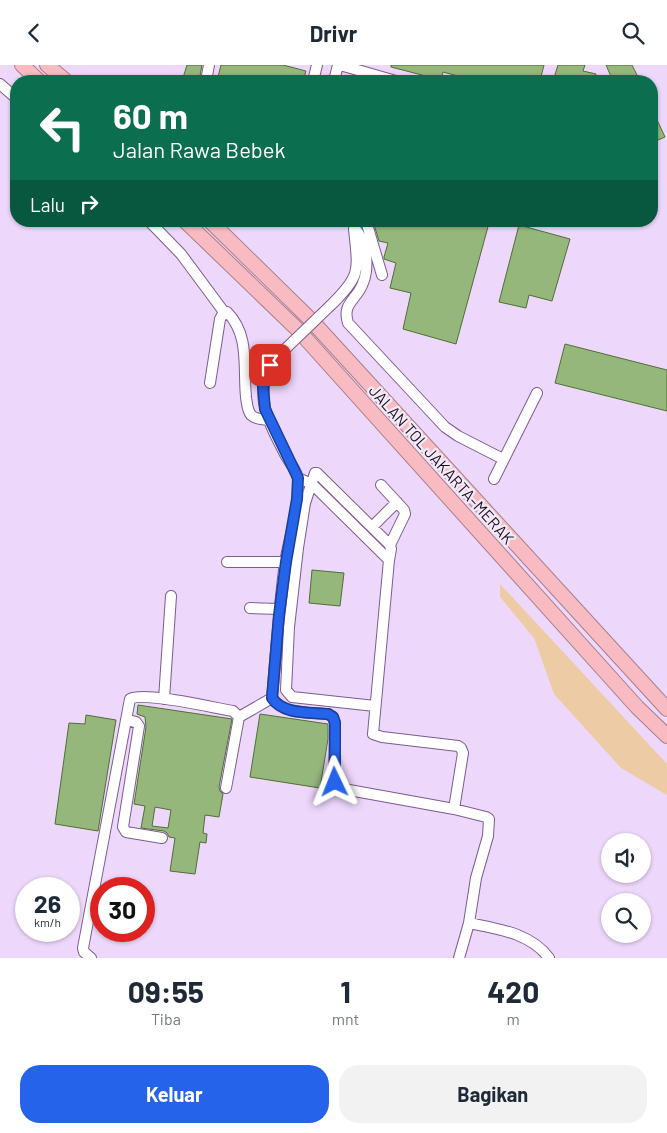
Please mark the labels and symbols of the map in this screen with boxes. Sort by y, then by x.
pin [249,344,291,386]
street label: JALAN TOL JAKARTA–MERAK [366,381,519,548]
position arrow [308,755,360,807]
speed limit sign: 30 [90,877,155,942]

